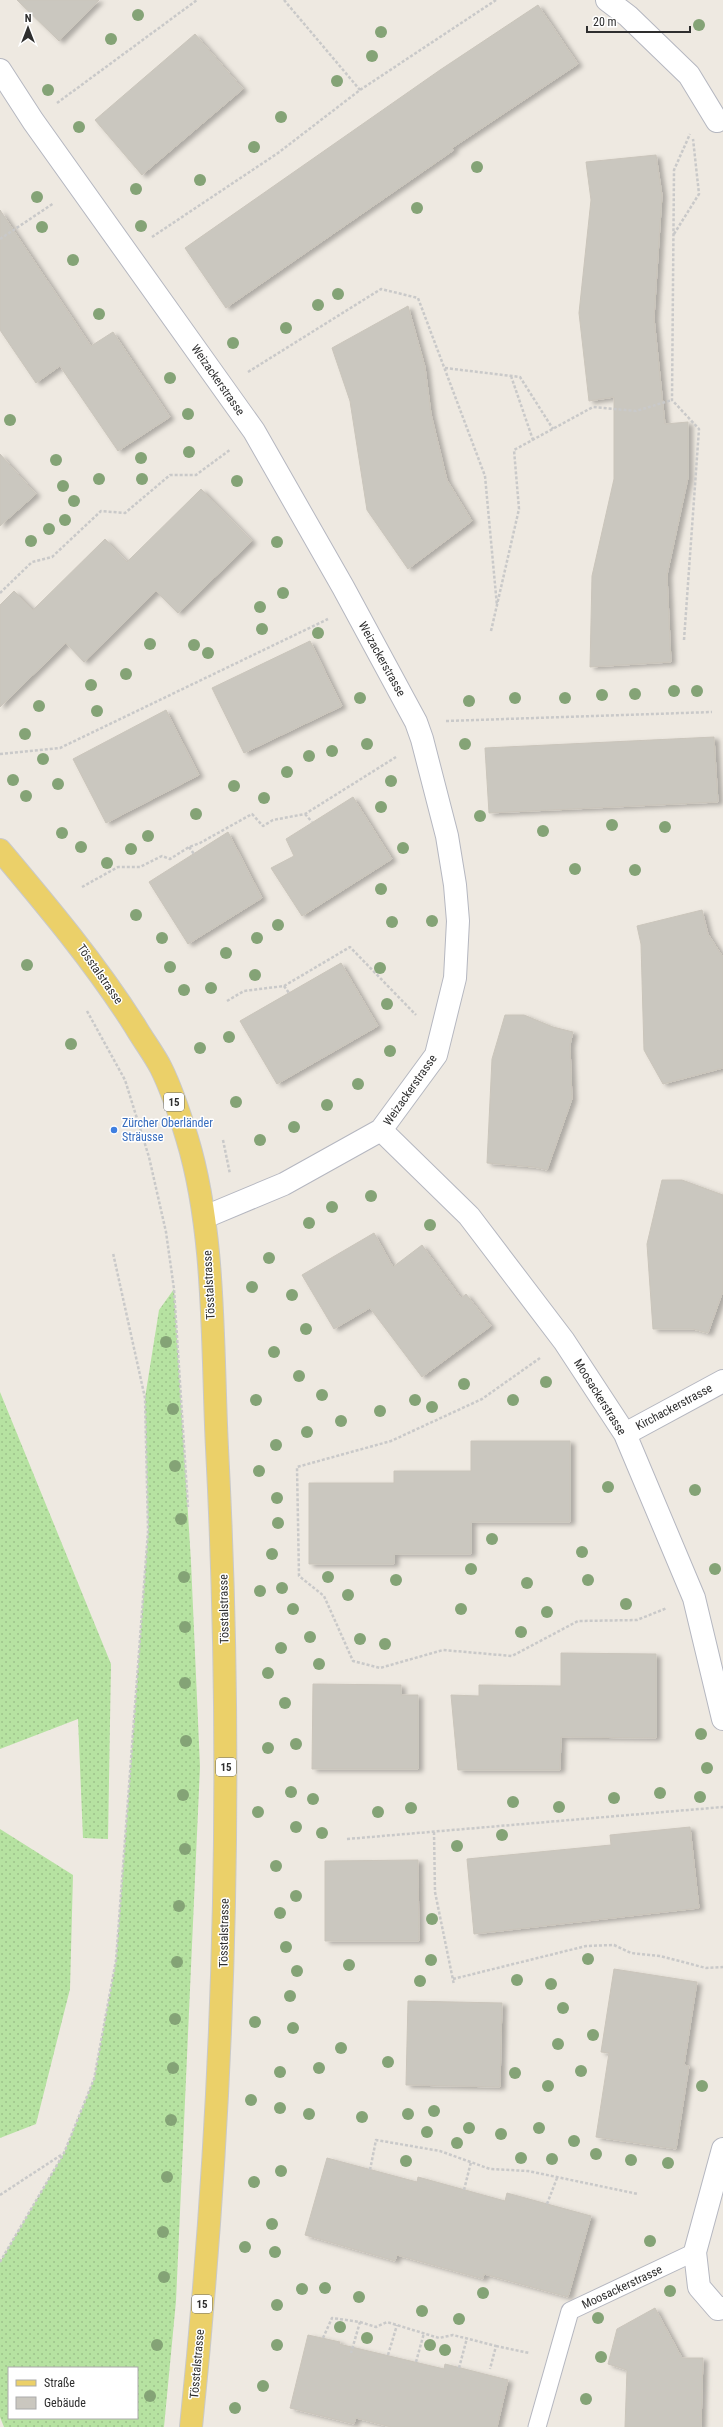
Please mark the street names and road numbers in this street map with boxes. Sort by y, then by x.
street label: Weizackerstrasse [188,342,248,418]
street label: Weizackerstrasse [356,619,408,699]
street label: Tösstalstrasse [74,942,126,1007]
street label: Weizackerstrasse [380,1052,440,1128]
road number: 15 [164,1093,184,1111]
street label: Tösstalstrasse [200,1250,218,1320]
street label: Moosackerstrasse [571,1356,629,1438]
street label: Kirchackerstrasse [633,1381,715,1433]
street label: Tösstalstrasse [216,1574,232,1644]
road number: 15 [216,1758,236,1776]
street label: Tösstalstrasse [216,1898,232,1968]
street label: Moosackerstrasse [580,2262,665,2312]
road number: 15 [192,2295,212,2313]
street label: Tösstalstrasse [187,2328,207,2399]

